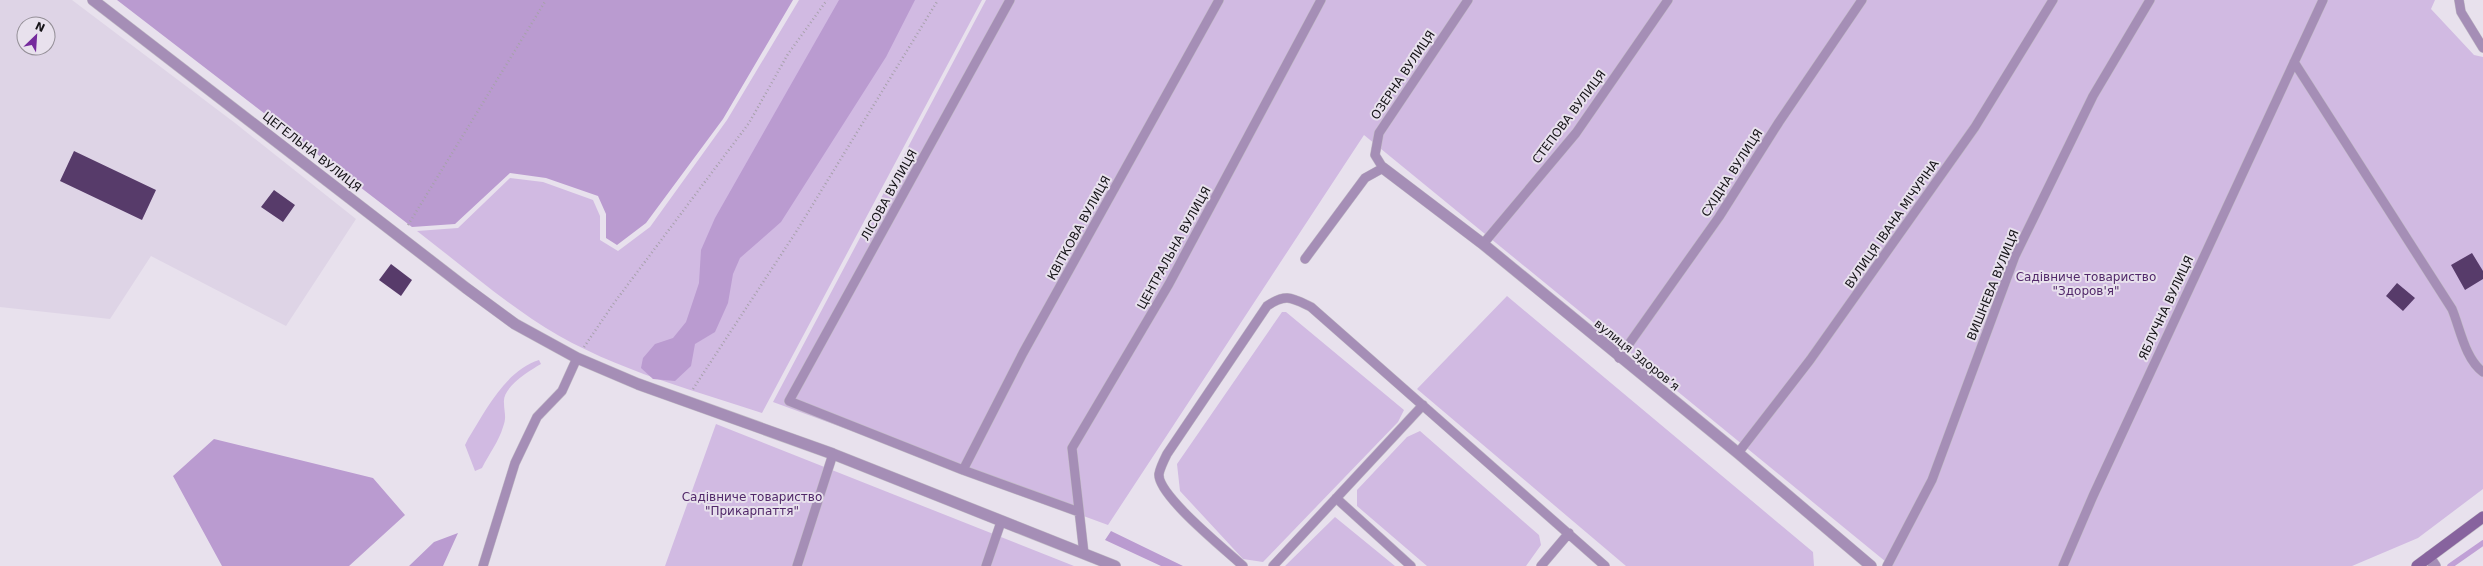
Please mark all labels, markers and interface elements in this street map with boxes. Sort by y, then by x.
north arrow [16,16,56,56]
text: N [33,20,47,35]
street label: ОЗЕРНА ВУЛИЦЯ [1368,28,1438,122]
street label: СТЕПОВА ВУЛИЦЯ [1529,68,1609,166]
street label: ЦЕГЕЛЬНА ВУЛИЦЯ [260,109,364,195]
street label: СХІДНА ВУЛИЦЯ [1698,127,1766,219]
street label: ЛІСОВА ВУЛИЦЯ [858,147,920,243]
street label: ВУЛИЦЯ ІВАНА МІЧУРІНА [1842,156,1942,291]
street label: КВІТКОВА ВУЛИЦЯ [1045,173,1113,283]
street label: ЦЕНТРАЛЬНА ВУЛИЦЯ [1134,184,1214,312]
street label: ВИШНЕВА ВУЛИЦЯ [1964,228,2022,342]
street label: ЯБЛУЧНА ВУЛИЦЯ [2136,254,2196,362]
park label: Садівниче товариство "Здоров'я" [2016,270,2156,298]
street label: вулиця Здоровʼя [1592,316,1682,394]
park label: Садівниче товариство "Прикарпаття" [682,490,822,518]

